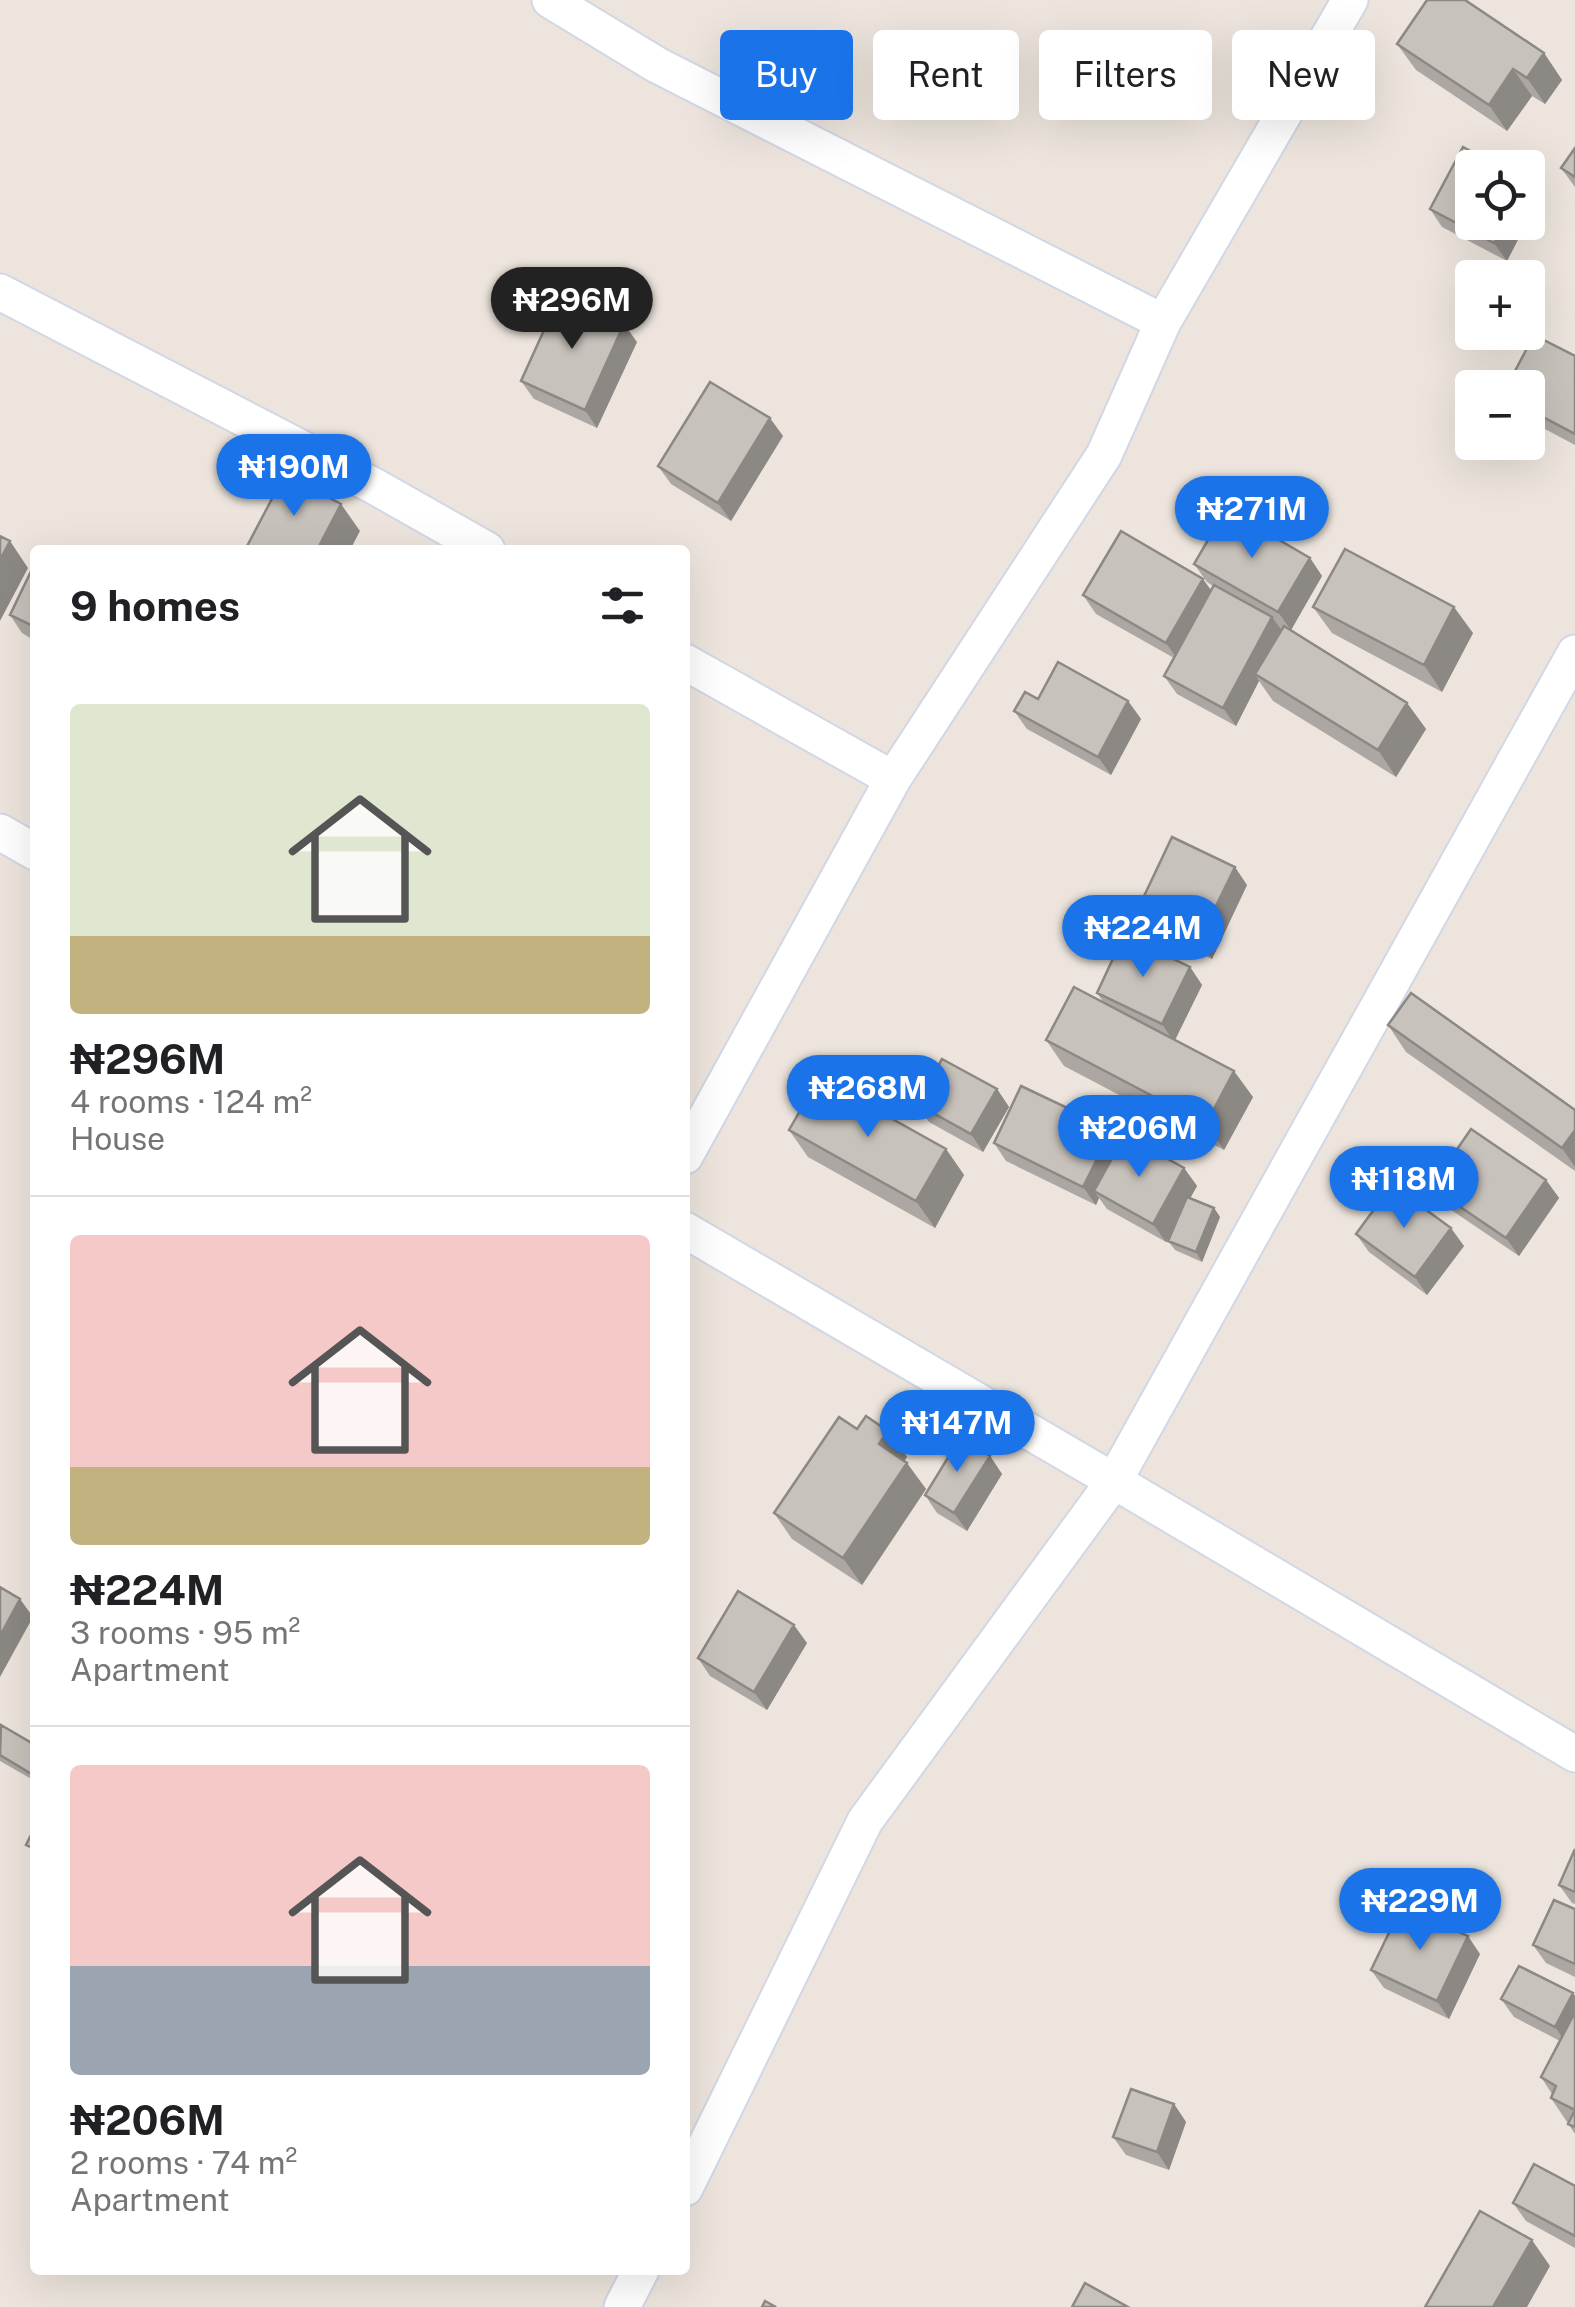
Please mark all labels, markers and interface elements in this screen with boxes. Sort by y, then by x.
chip: Buy [720,30,853,120]
chip: Rent [873,30,1019,120]
chip: Filters [1039,30,1212,120]
chip: New [1232,30,1375,120]
map controls [1455,150,1545,460]
button: locate [1455,150,1545,240]
button: + [1455,260,1545,350]
pin: ₦296M [502,267,642,352]
text: ₦296M [513,281,631,318]
button: − [1455,370,1545,460]
pin: ₦190M [224,434,364,519]
text: ₦190M [238,448,350,485]
pin: ₦271M [1182,476,1322,561]
text: ₦271M [1197,490,1307,527]
icon: filters [595,578,650,633]
text: 9 homes [70,581,240,630]
icon: home [270,769,450,949]
pin: ₦224M [1073,895,1213,980]
text: ₦224M [1084,909,1202,946]
text: ₦296M [70,1034,225,1083]
pin: ₦268M [798,1055,938,1140]
text: ₦268M [809,1069,927,1106]
text: 4 rooms · 124 m² [70,1083,312,1120]
pin: ₦206M [1069,1095,1209,1180]
text: ₦206M [1080,1109,1198,1146]
text: House [70,1120,165,1157]
pin: ₦118M [1334,1146,1474,1231]
text: ₦118M [1352,1160,1456,1197]
icon: home [270,1300,450,1480]
pin: ₦147M [887,1390,1027,1475]
text: ₦147M [902,1404,1012,1441]
text: ₦224M [70,1565,224,1614]
text: 3 rooms · 95 m² [70,1614,300,1651]
text: Apartment [70,1651,230,1688]
icon: home [270,1830,450,2010]
pin: ₦229M [1350,1868,1490,1953]
text: ₦229M [1361,1882,1479,1919]
text: ₦206M [70,2095,225,2144]
text: 2 rooms · 74 m² [70,2144,297,2181]
text: Apartment [70,2181,230,2218]

